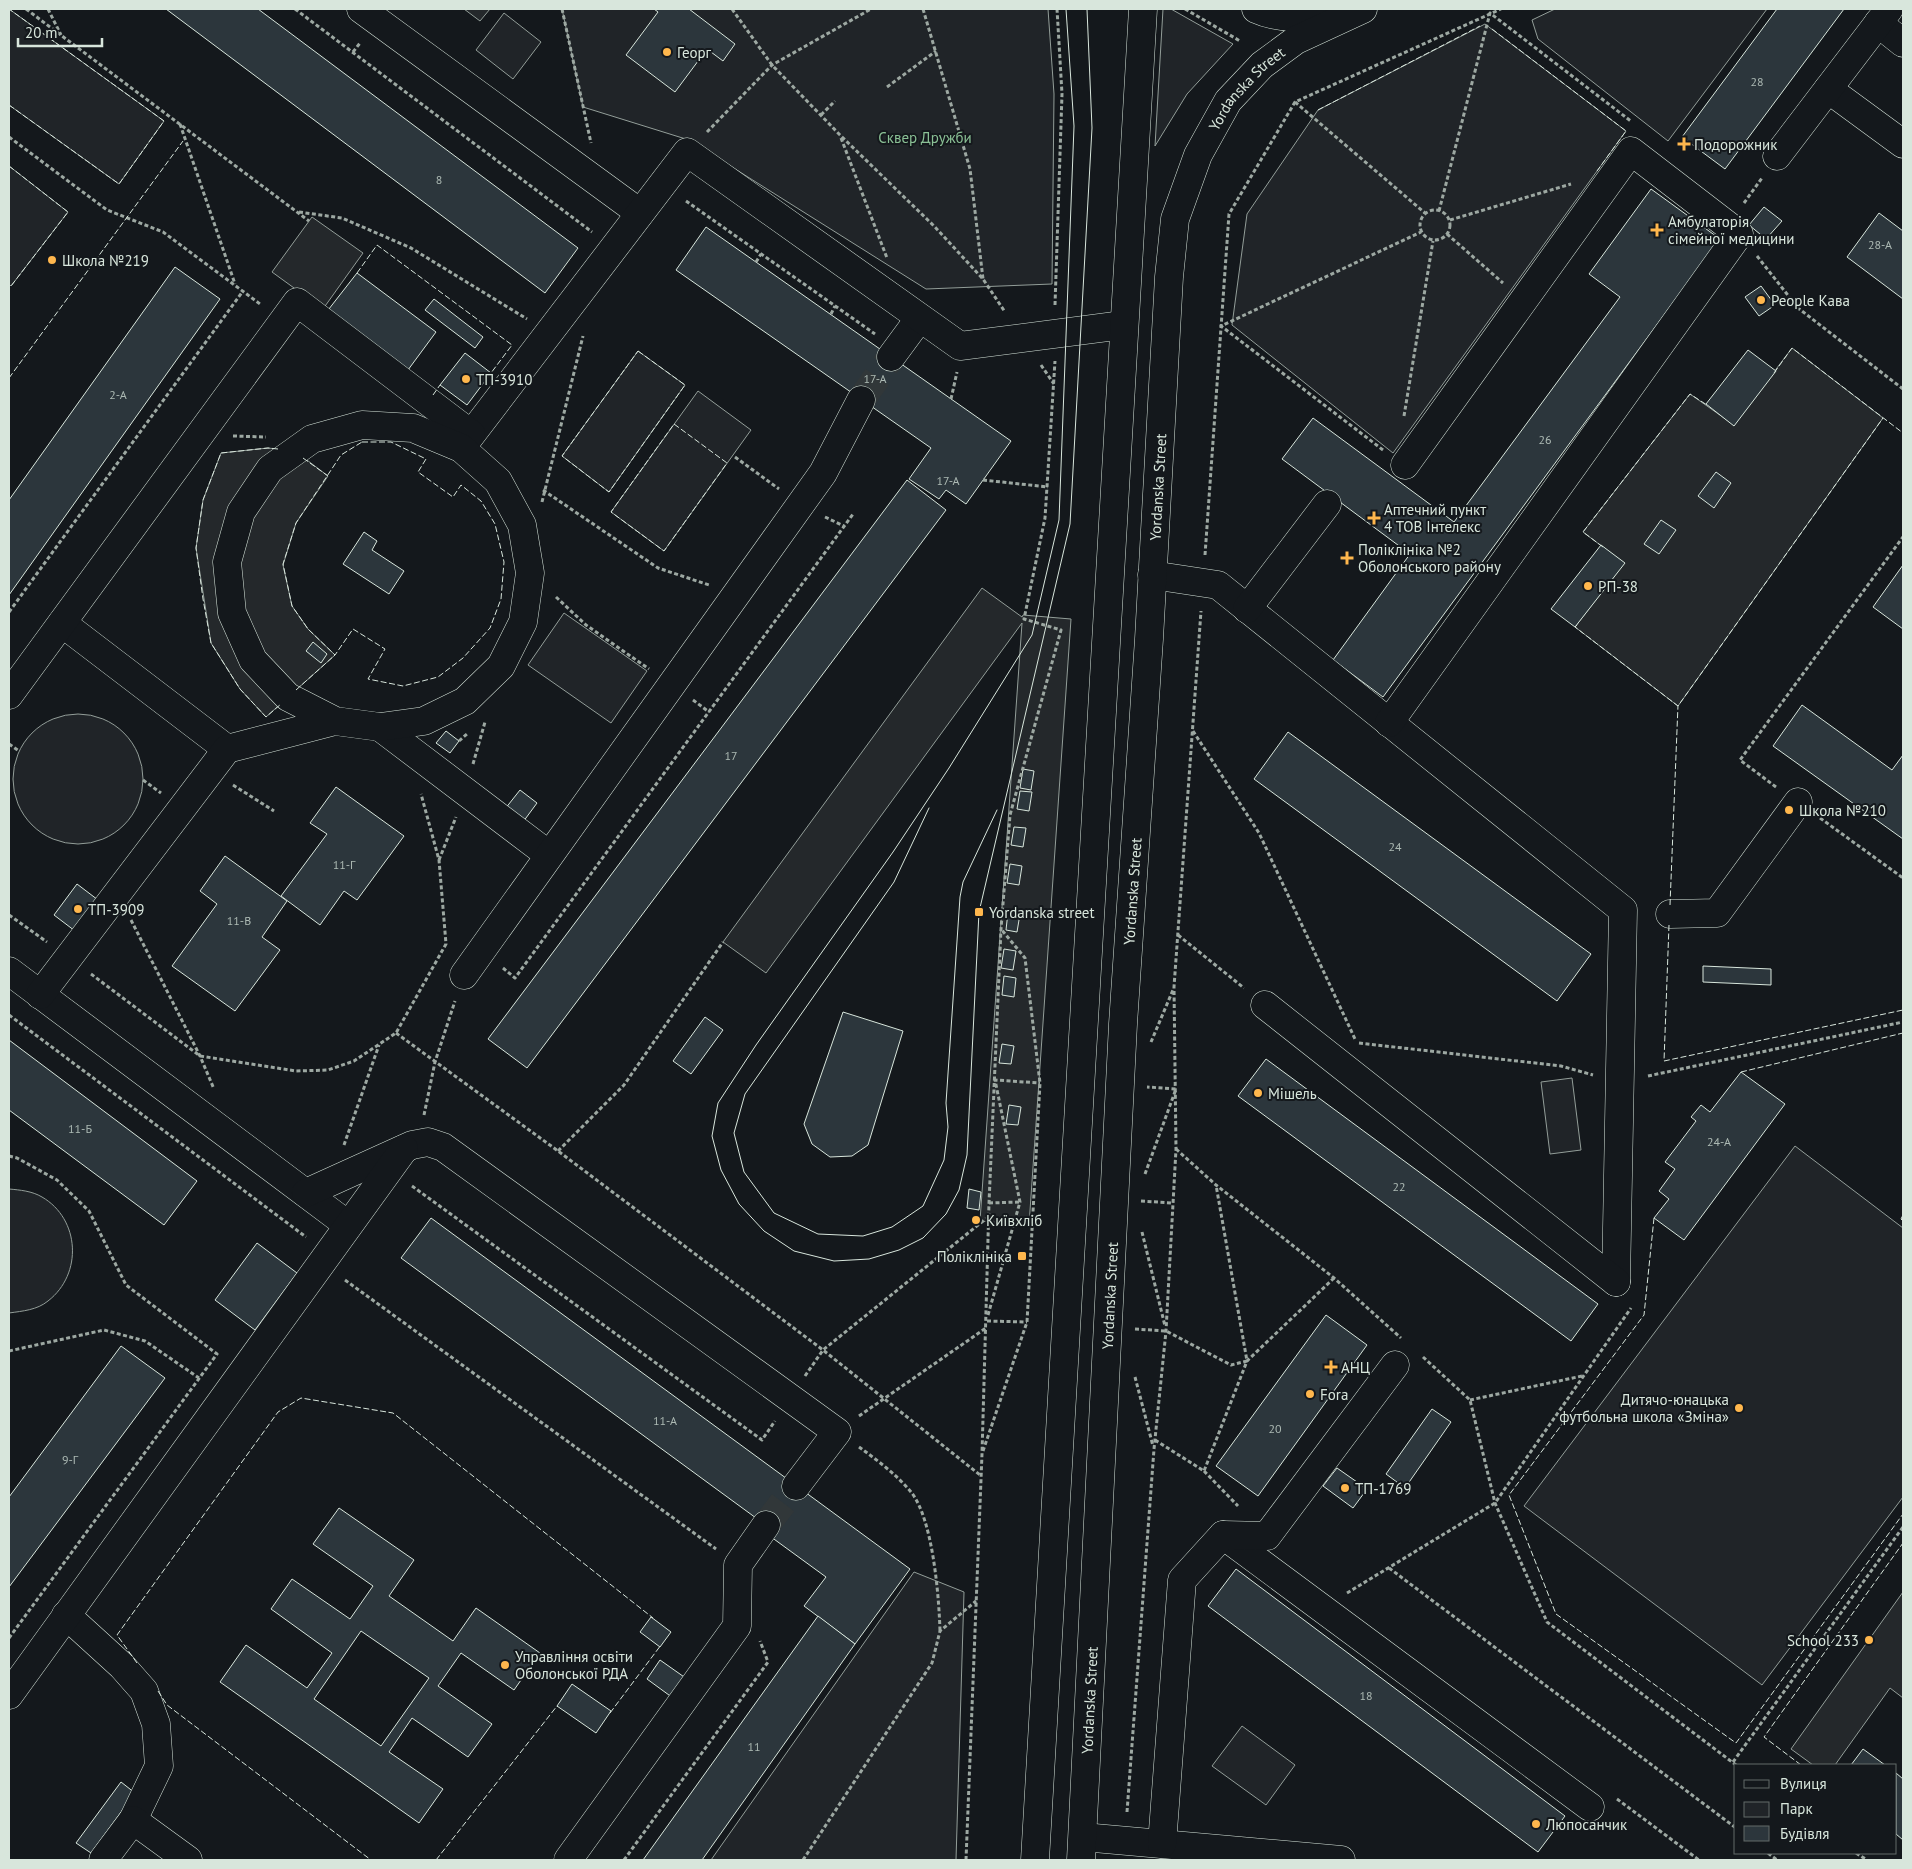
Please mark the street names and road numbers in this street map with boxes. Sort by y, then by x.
street label: Yordanska Street [1204,42,1288,134]
street label: Yordanska Street [1145,433,1170,541]
street label: Yordanska Street [1119,837,1145,946]
street label: Yordanska Street [1097,1242,1122,1350]
street label: Yordanska Street [1077,1646,1101,1754]

